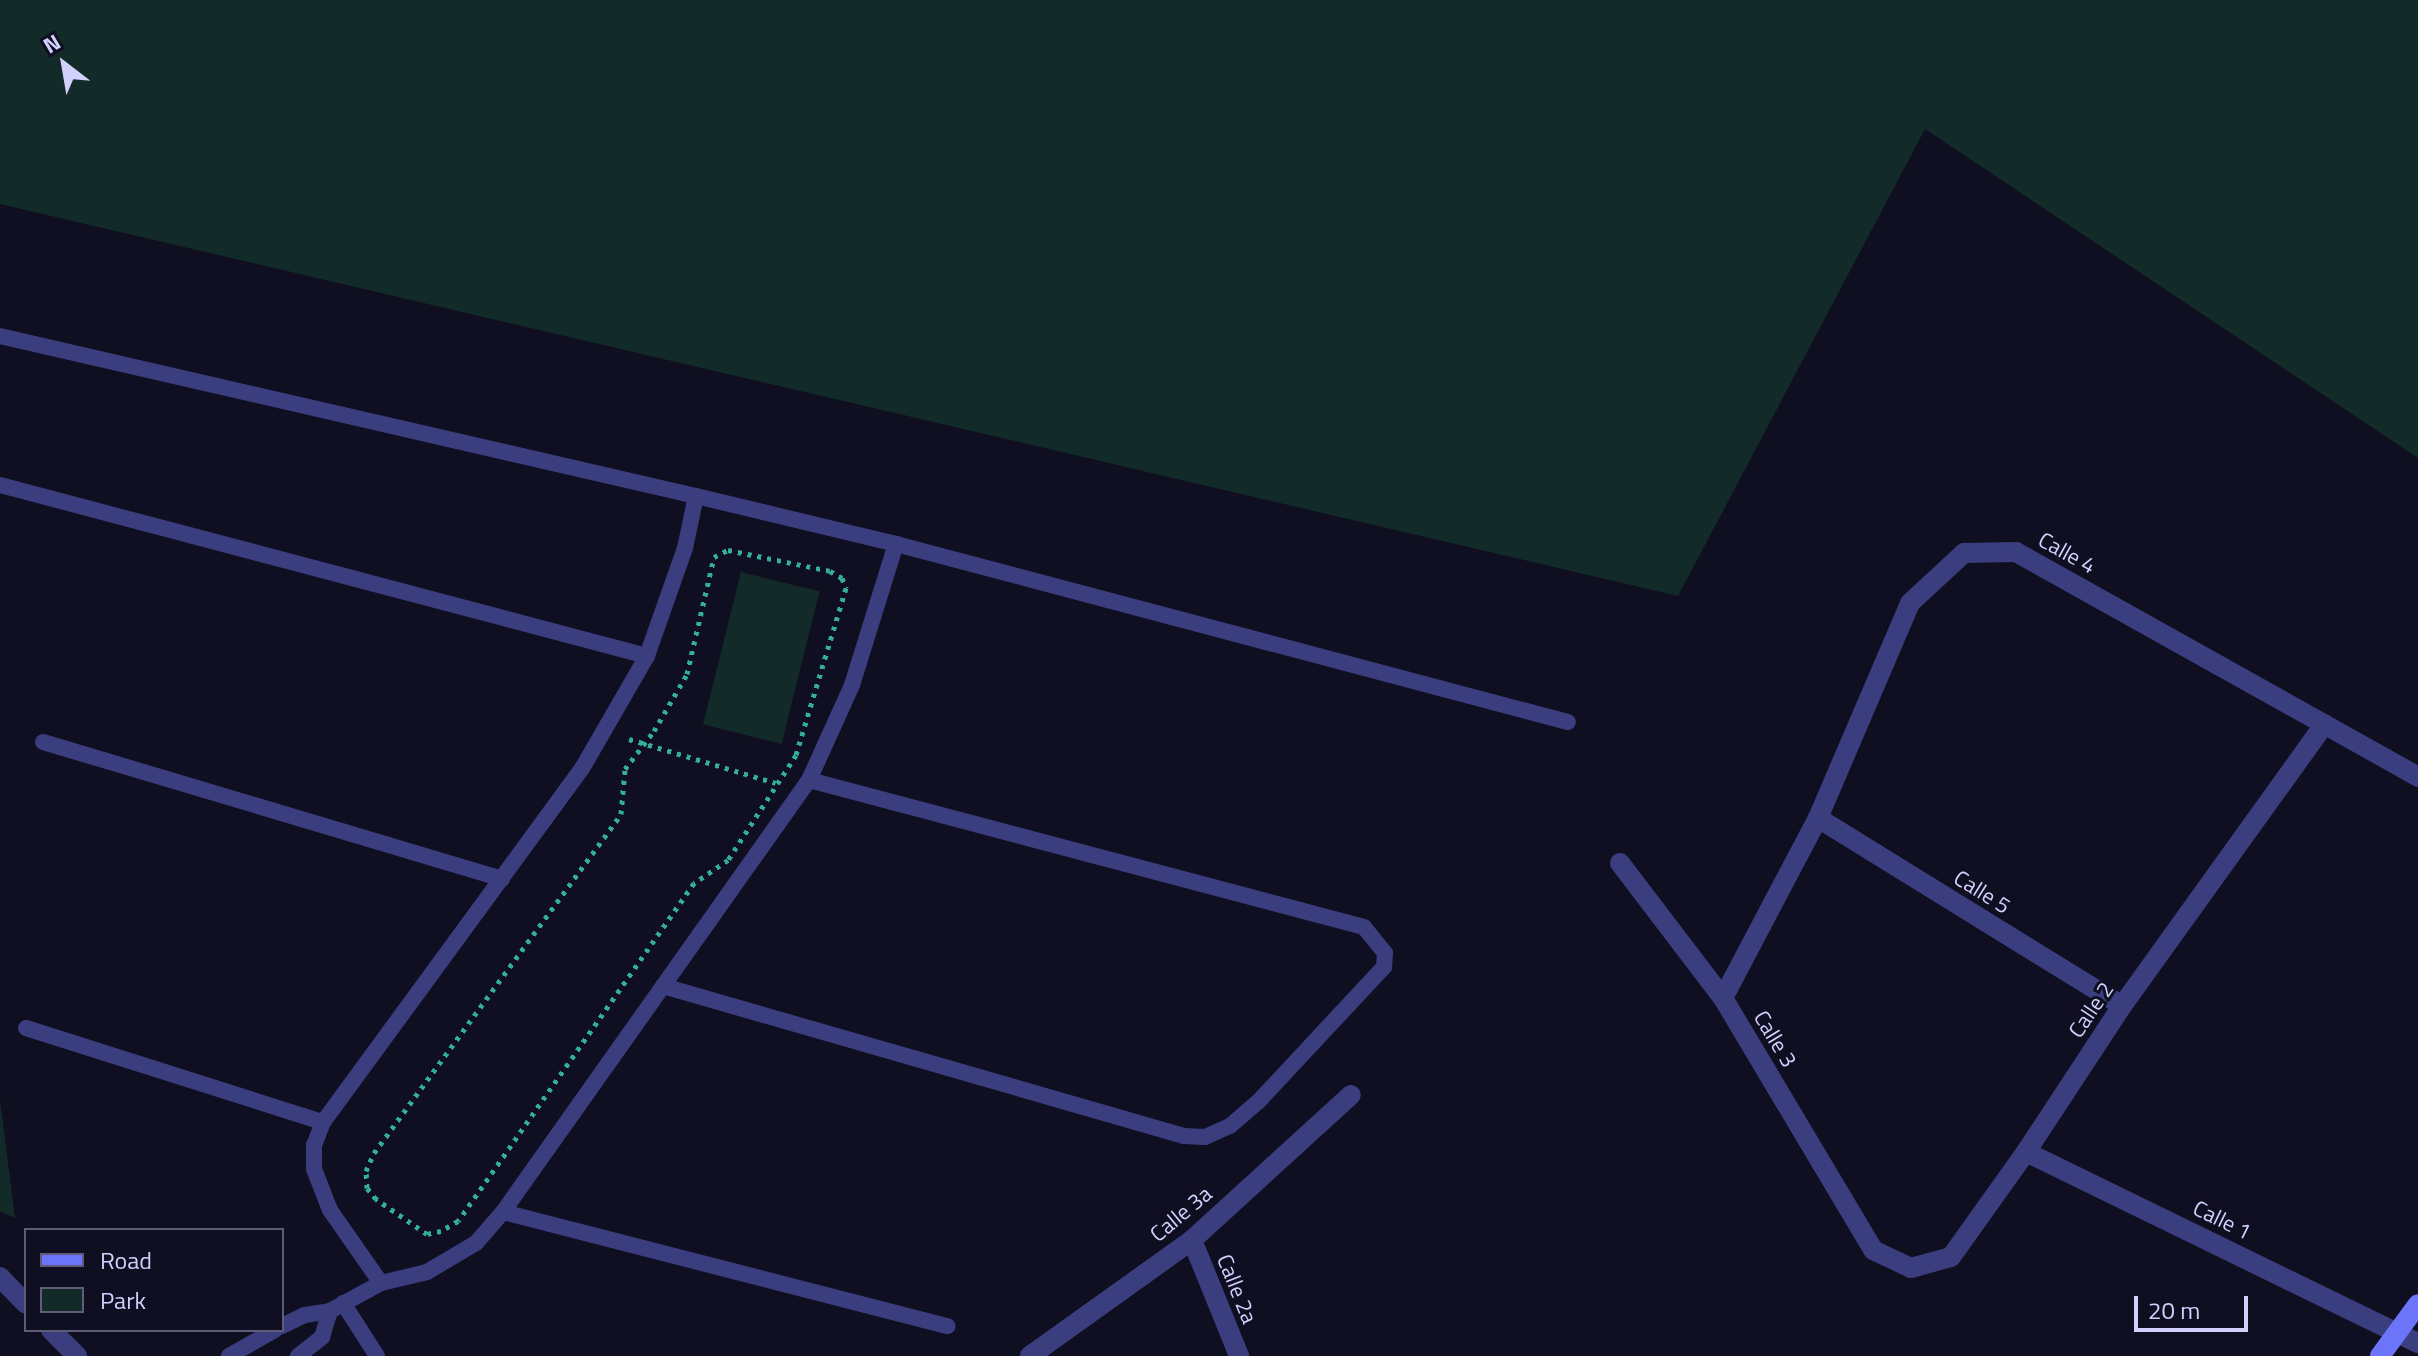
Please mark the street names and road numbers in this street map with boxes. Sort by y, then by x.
street label: Calle 4 [2034,527,2100,579]
street label: Calle 5 [1949,865,2015,919]
street label: Calle 2 [2063,977,2119,1043]
street label: Calle 3 [1748,1006,1802,1072]
street label: Calle 3a [1145,1181,1217,1247]
street label: Calle 1 [2189,1195,2255,1245]
street label: Calle 2a [1211,1250,1263,1328]

